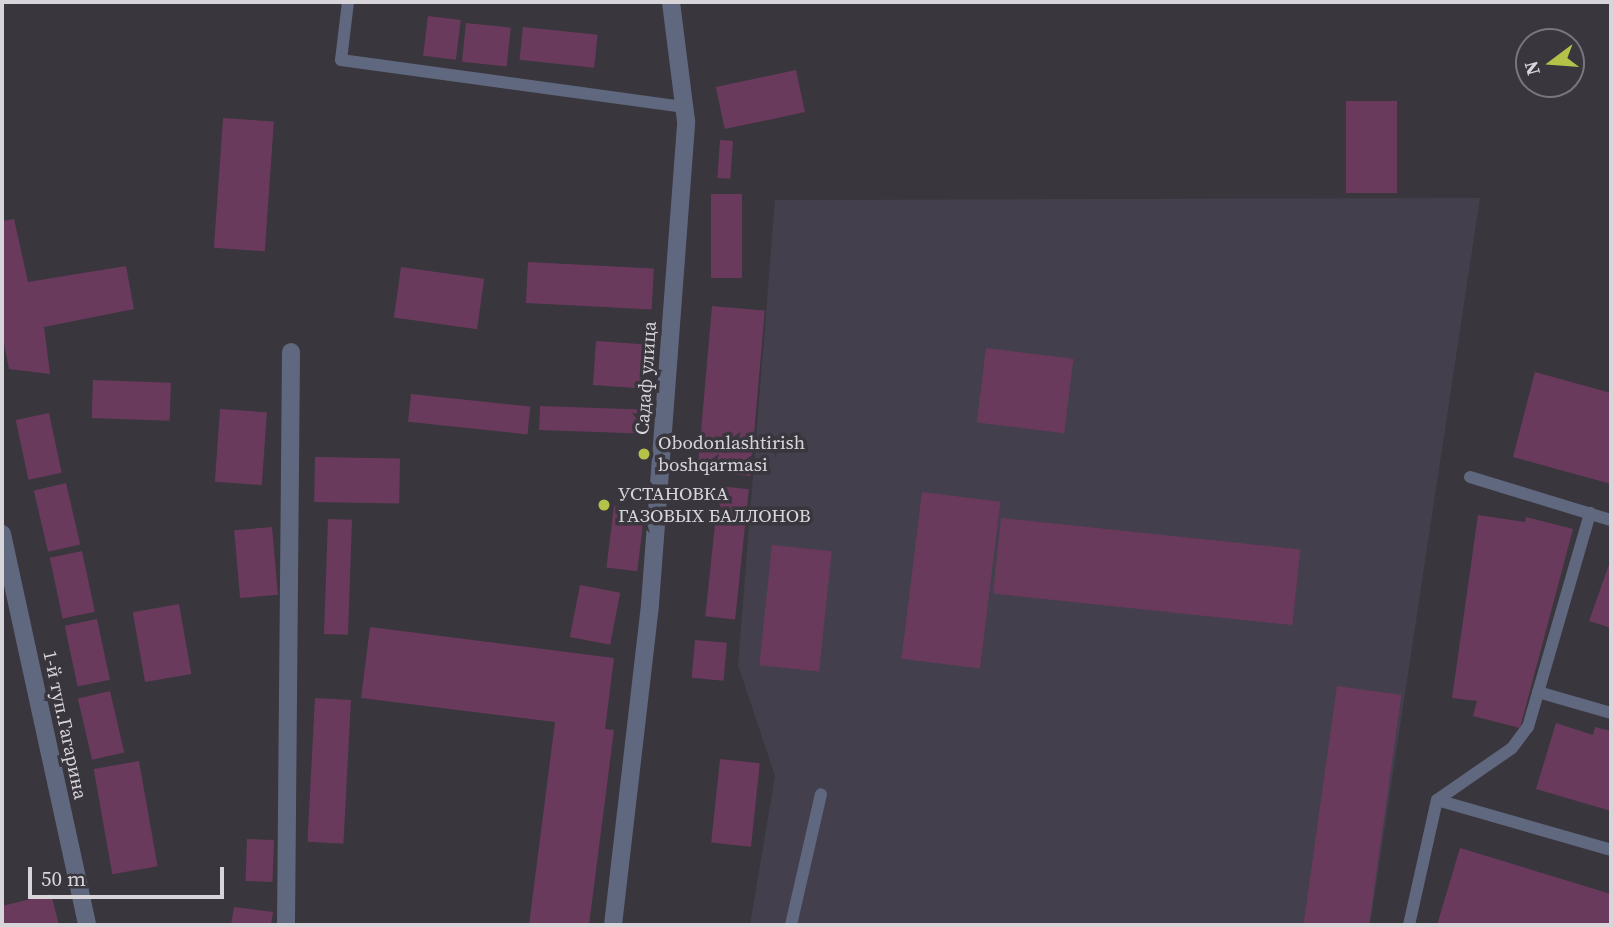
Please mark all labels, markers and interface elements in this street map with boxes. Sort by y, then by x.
north arrow [1515,28,1585,98]
text: N [1517,58,1546,78]
street label: Садаф улица [631,320,661,436]
place label: Obodonlashtirish boshqarmasi [658,432,805,476]
marker: Obodonlashtirish boshqarmasi [636,446,652,462]
place label: УСТАНОВКА ГАЗОВЫХ БАЛЛОНОВ [618,483,811,527]
marker: УСТАНОВКА ГАЗОВЫХ БАЛЛОНОВ [596,497,612,513]
street label: 1-й туп.Гагарина [38,648,92,802]
scale bar [32,853,228,897]
text: 50 m [41,864,86,893]

